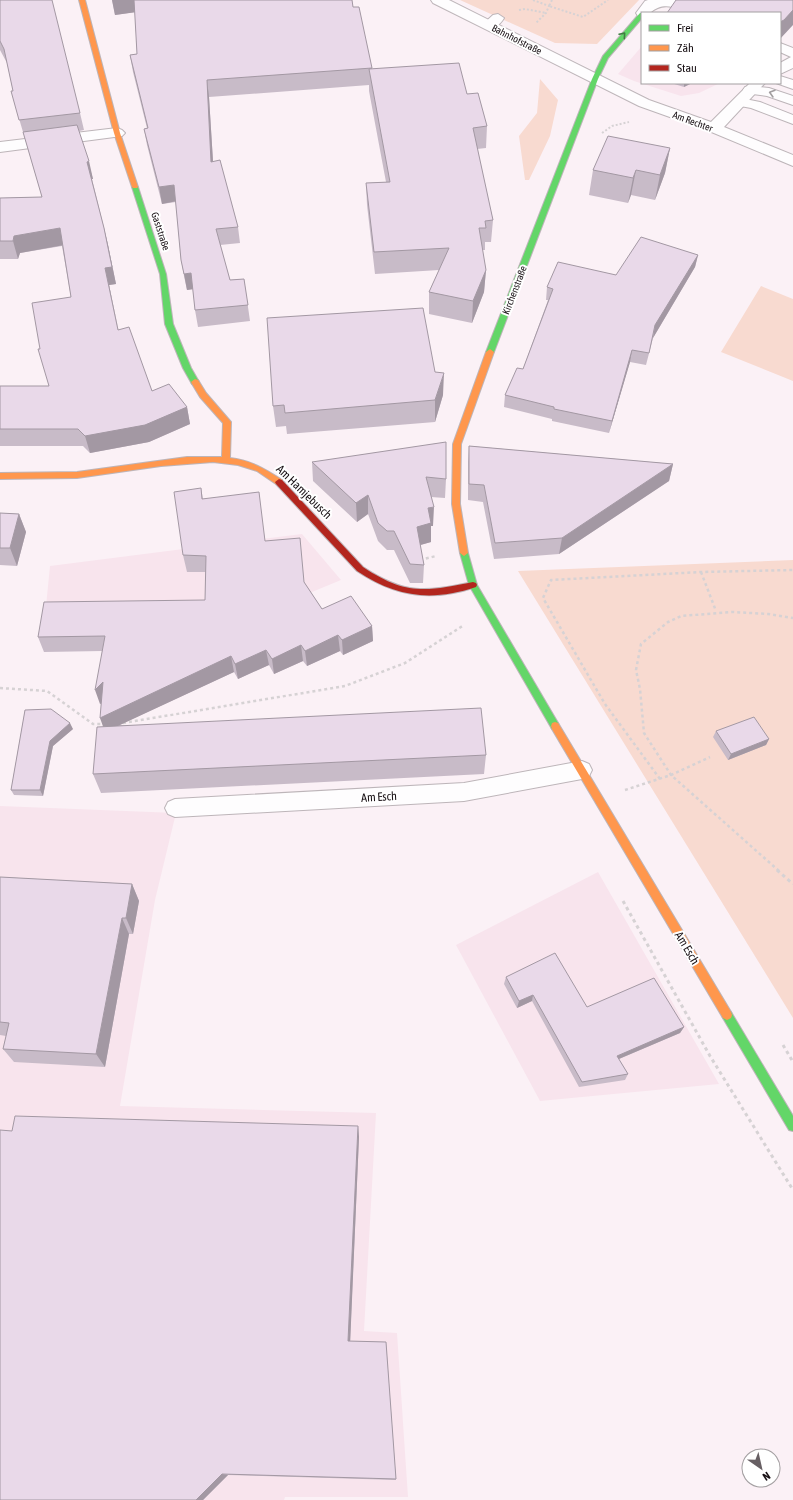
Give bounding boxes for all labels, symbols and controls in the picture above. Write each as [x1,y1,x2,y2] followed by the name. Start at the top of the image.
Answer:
[641,12,781,84] legend
[677,21,693,35] text: Frei
[490,22,544,57] street label: Bahnhofstraße
[619,32,626,40] one-way arrow
[677,41,694,55] text: Zäh
[677,61,697,75] text: Stau
[769,89,776,98] one-way arrow
[671,109,715,134] street label: Am Rechter
[149,211,172,252] street label: Gaststraße
[500,264,529,316] street label: Kirchenstraße
[273,462,335,522] street label: Am Hamjebusch
[361,789,397,805] street label: Am Esch
[672,929,702,967] street label: Am Esch
[741,1448,781,1488] north arrow
[761,1469,773,1483] text: N

